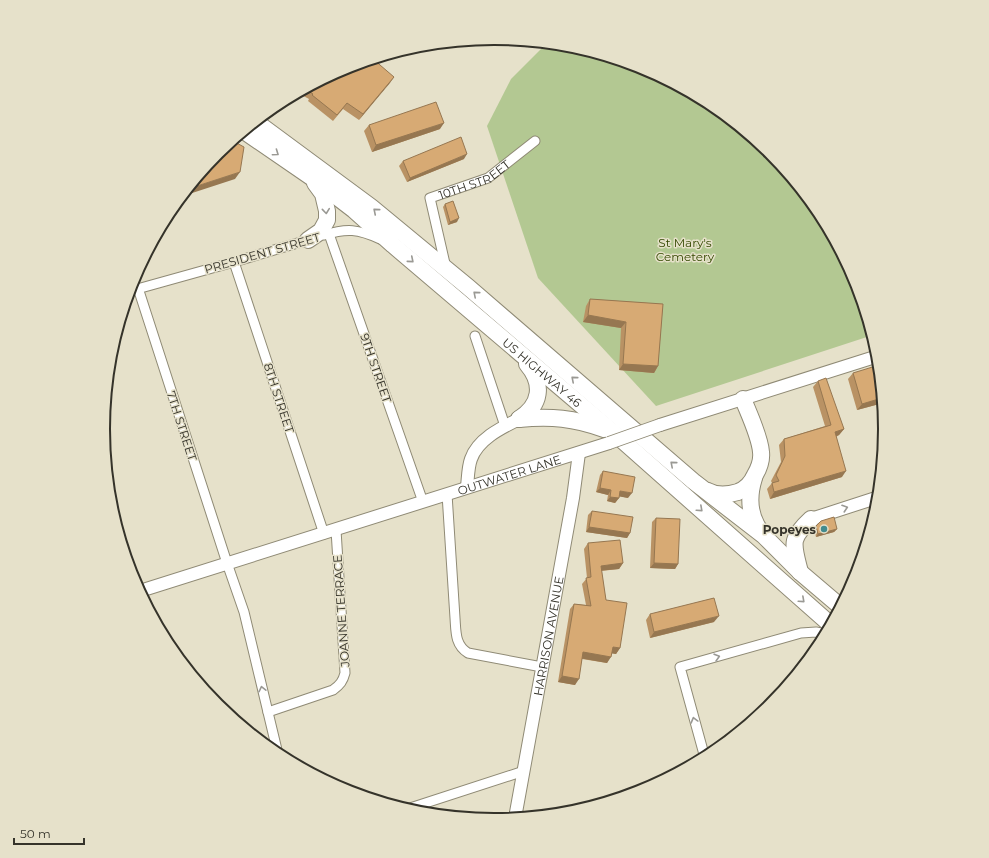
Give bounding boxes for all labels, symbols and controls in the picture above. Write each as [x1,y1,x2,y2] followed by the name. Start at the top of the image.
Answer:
[272,148,279,156] one-way arrow
[436,156,513,202] street label: 10TH STREET
[321,208,330,214] one-way arrow
[373,208,380,215] one-way arrow
[202,229,322,277] street label: PRESIDENT STREET
[656,235,715,264] park label: St Mary's Cemetery
[406,256,413,263] one-way arrow
[473,292,480,299] one-way arrow
[357,331,395,405] street label: 9TH STREET
[500,334,585,410] street label: US HIGHWAY 46
[261,361,297,435] street label: 8TH STREET
[571,376,579,383] one-way arrow
[164,389,200,463] street label: 7TH STREET
[456,451,563,498] street label: OUTWATER LANE
[670,461,677,468] one-way arrow
[696,504,703,511] one-way arrow
[841,504,848,513] one-way arrow
[763,522,817,537] place label: Popeyes
[819,524,829,534] marker: Popeyes
[330,554,352,669] street label: JOANNE TERRACE
[530,575,566,697] street label: HARRISON AVENUE
[797,595,805,603] one-way arrow
[714,653,721,661] one-way arrow
[259,686,267,692] one-way arrow
[691,717,699,723] one-way arrow
[14,820,84,846] scale bar
[20,826,51,841] text: 50 m

